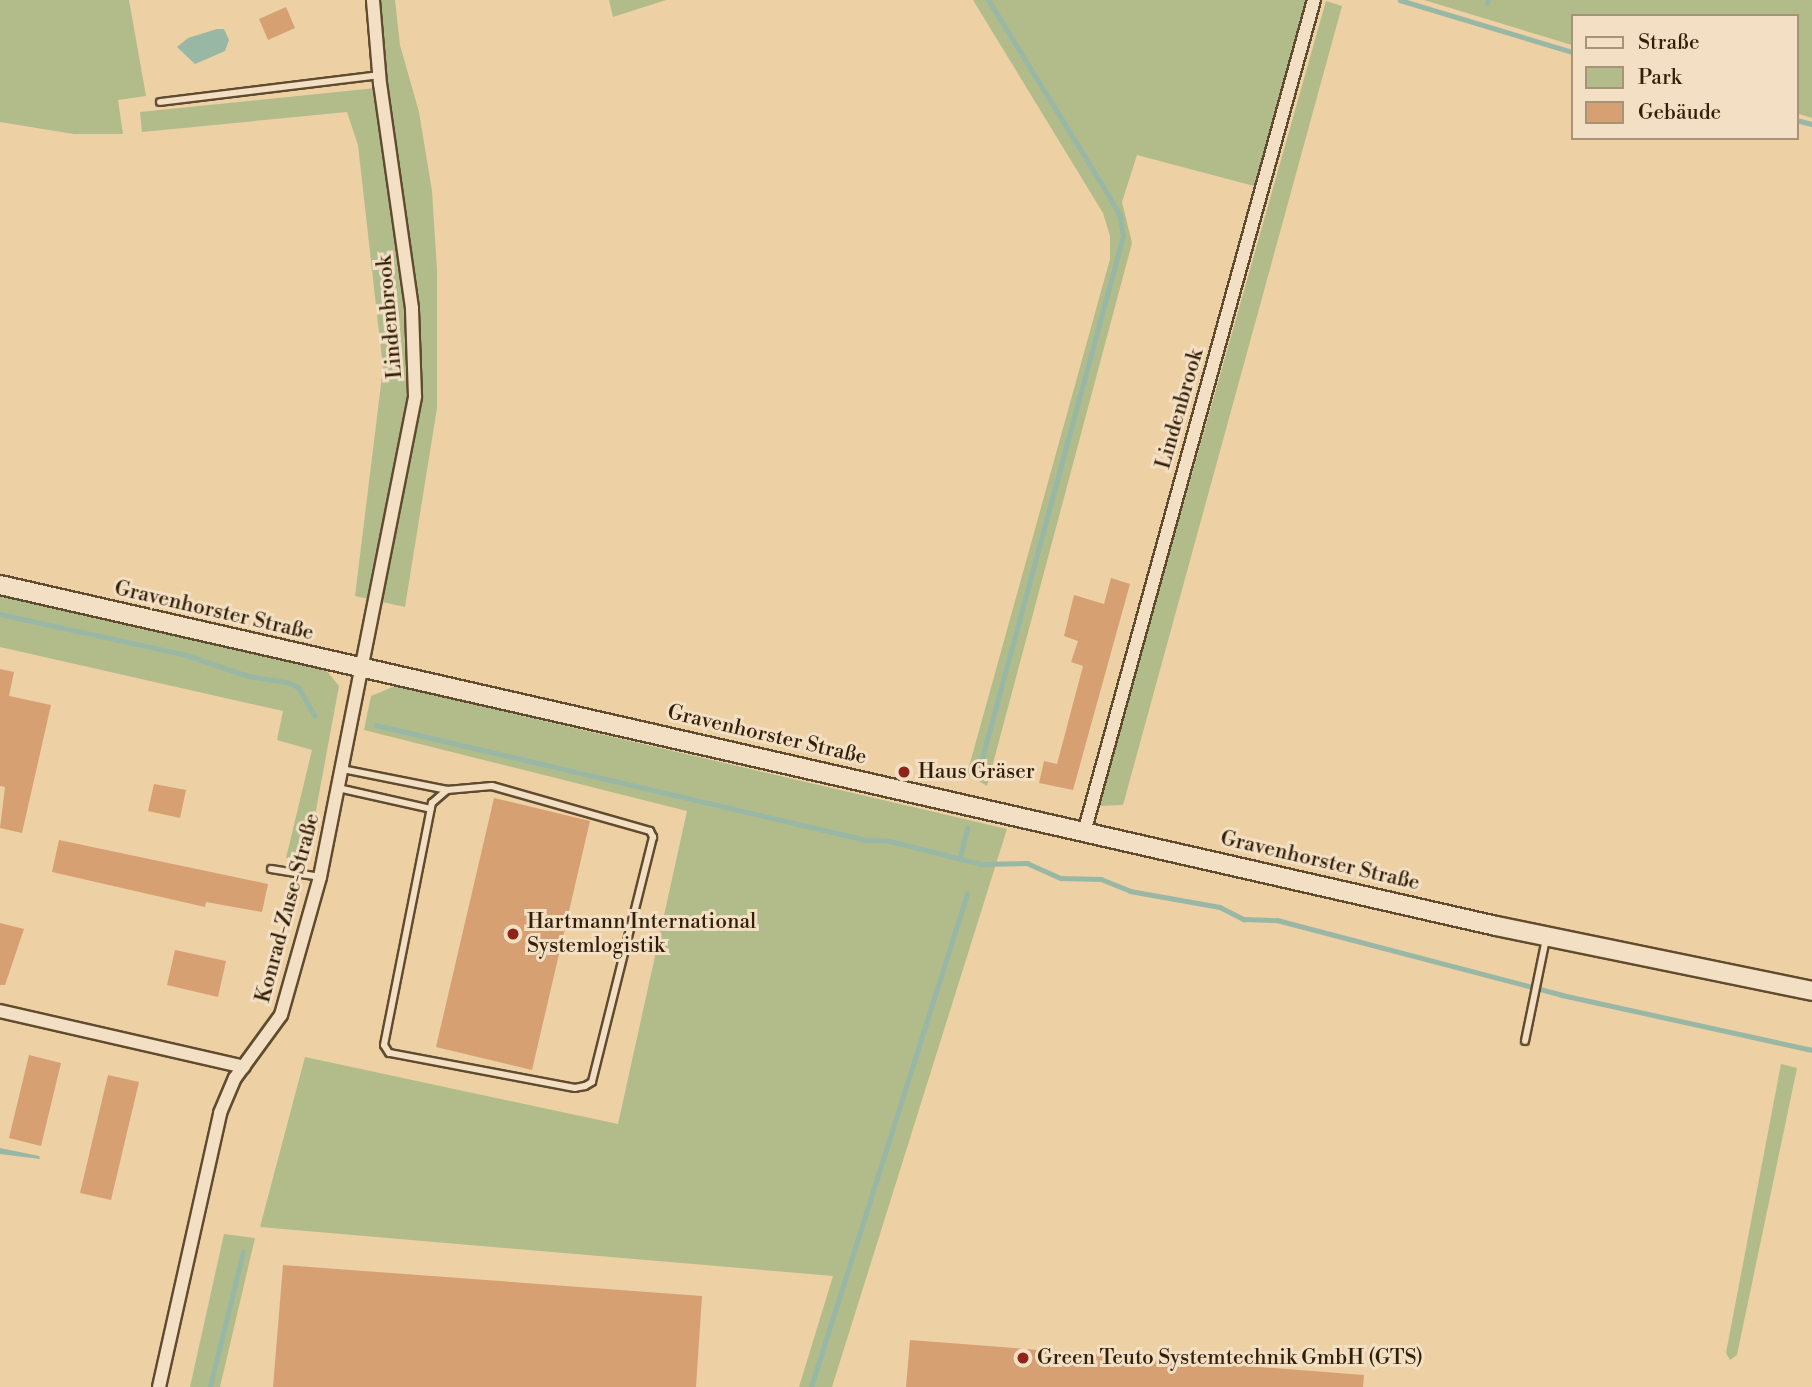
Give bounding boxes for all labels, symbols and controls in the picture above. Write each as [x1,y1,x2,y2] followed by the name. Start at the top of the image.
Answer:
[1570,14,1798,140] legend
[1638,30,1700,56] text: Straße
[1638,65,1682,91] text: Park
[1638,100,1721,126] text: Gebäude
[372,254,408,380] street label: Lindenbrook
[1151,346,1209,472] street label: Lindenbrook
[112,576,316,646] street label: Gravenhorster Straße
[665,700,869,770] street label: Gravenhorster Straße
[918,759,1035,785] place label: Haus Gräser
[896,764,912,780] marker: Haus Gräser
[251,811,325,1005] street label: Konrad-Zuse-Straße
[1218,826,1422,896] street label: Gravenhorster Straße
[527,909,756,959] place label: Hartmann International Systemlogistik
[505,926,521,942] marker: Hartmann International Systemlogistik
[1037,1345,1423,1371] place label: Green Teuto Systemtechnik GmbH (GTS)
[1015,1350,1031,1366] marker: Green Teuto Systemtechnik GmbH (GTS)

